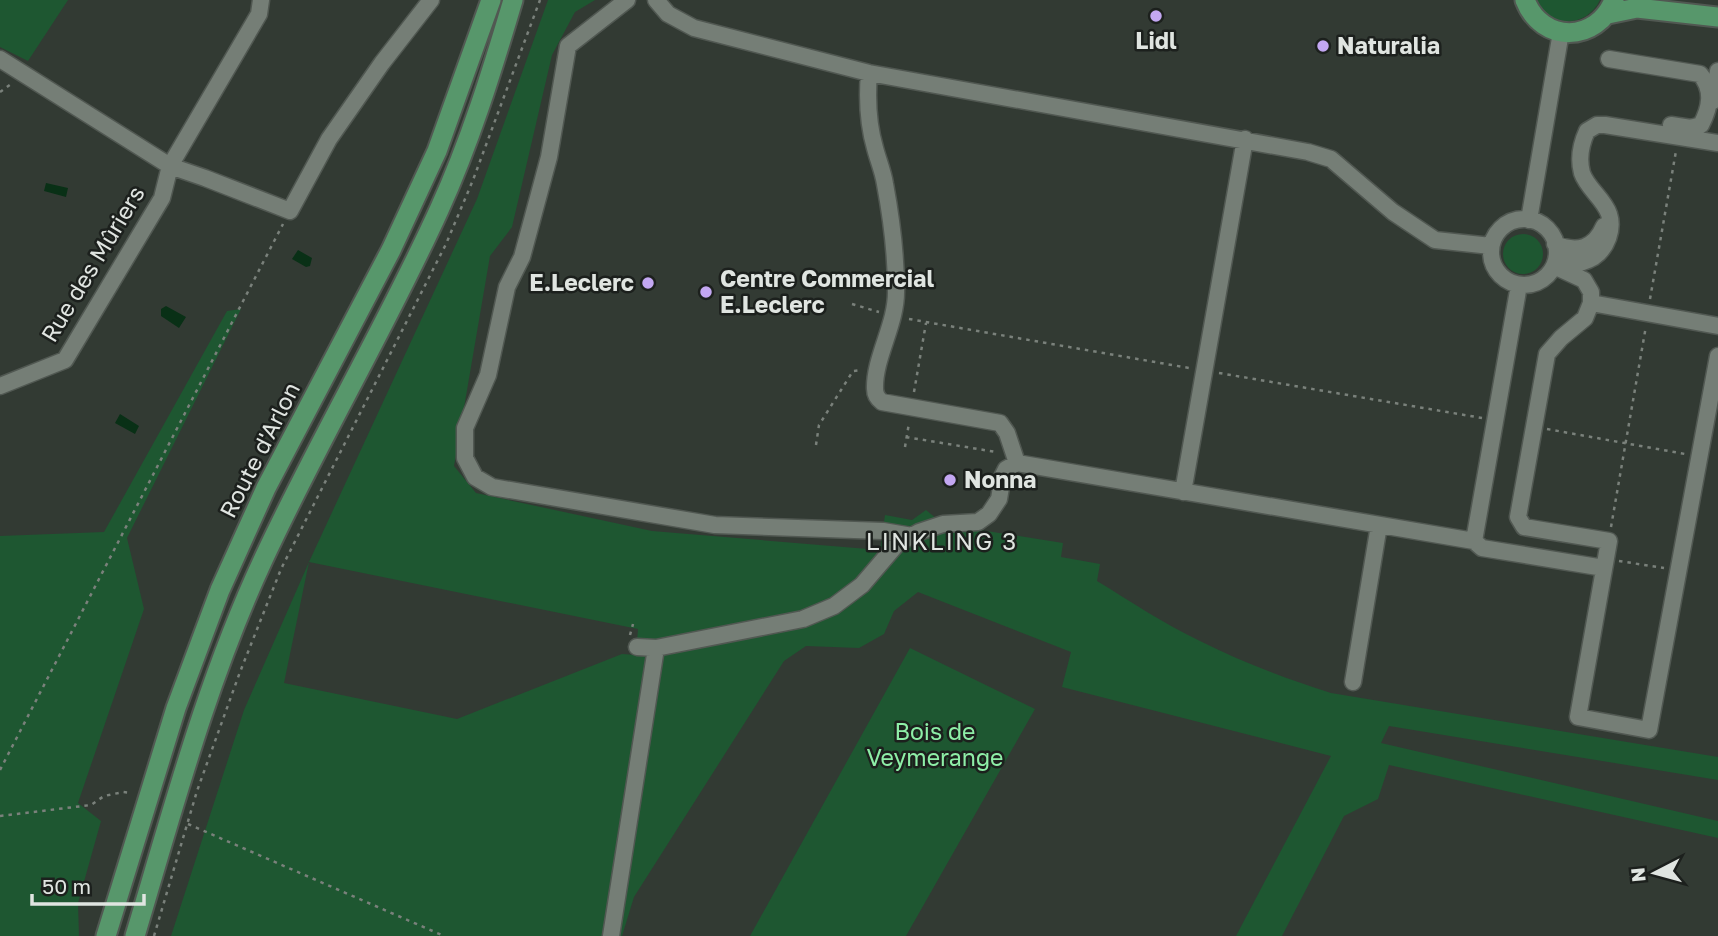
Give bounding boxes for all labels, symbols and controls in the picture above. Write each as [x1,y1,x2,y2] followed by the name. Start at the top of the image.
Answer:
[1148,8,1164,24] marker: Lidl
[1135,26,1177,54] place label: Lidl
[1337,31,1440,59] place label: Naturalia
[1315,38,1331,54] marker: Naturalia
[35,180,150,347] street label: Rue des Mûriers
[720,264,934,318] place label: Centre Commercial E.Leclerc
[529,268,634,296] place label: E.Leclerc
[640,275,656,291] marker: E.Leclerc
[698,284,714,300] marker: Centre Commercial E.Leclerc
[213,377,305,522] street label: Route d'Arlon
[964,465,1036,493] place label: Nonna
[942,472,958,488] marker: Nonna
[866,526,1018,555] district label: LINKLING 3
[867,717,1003,771] park label: Bois de Veymerange
[1620,838,1690,908] north arrow
[32,862,144,906] scale bar
[1625,866,1650,883] text: N
[42,873,91,899] text: 50 m

